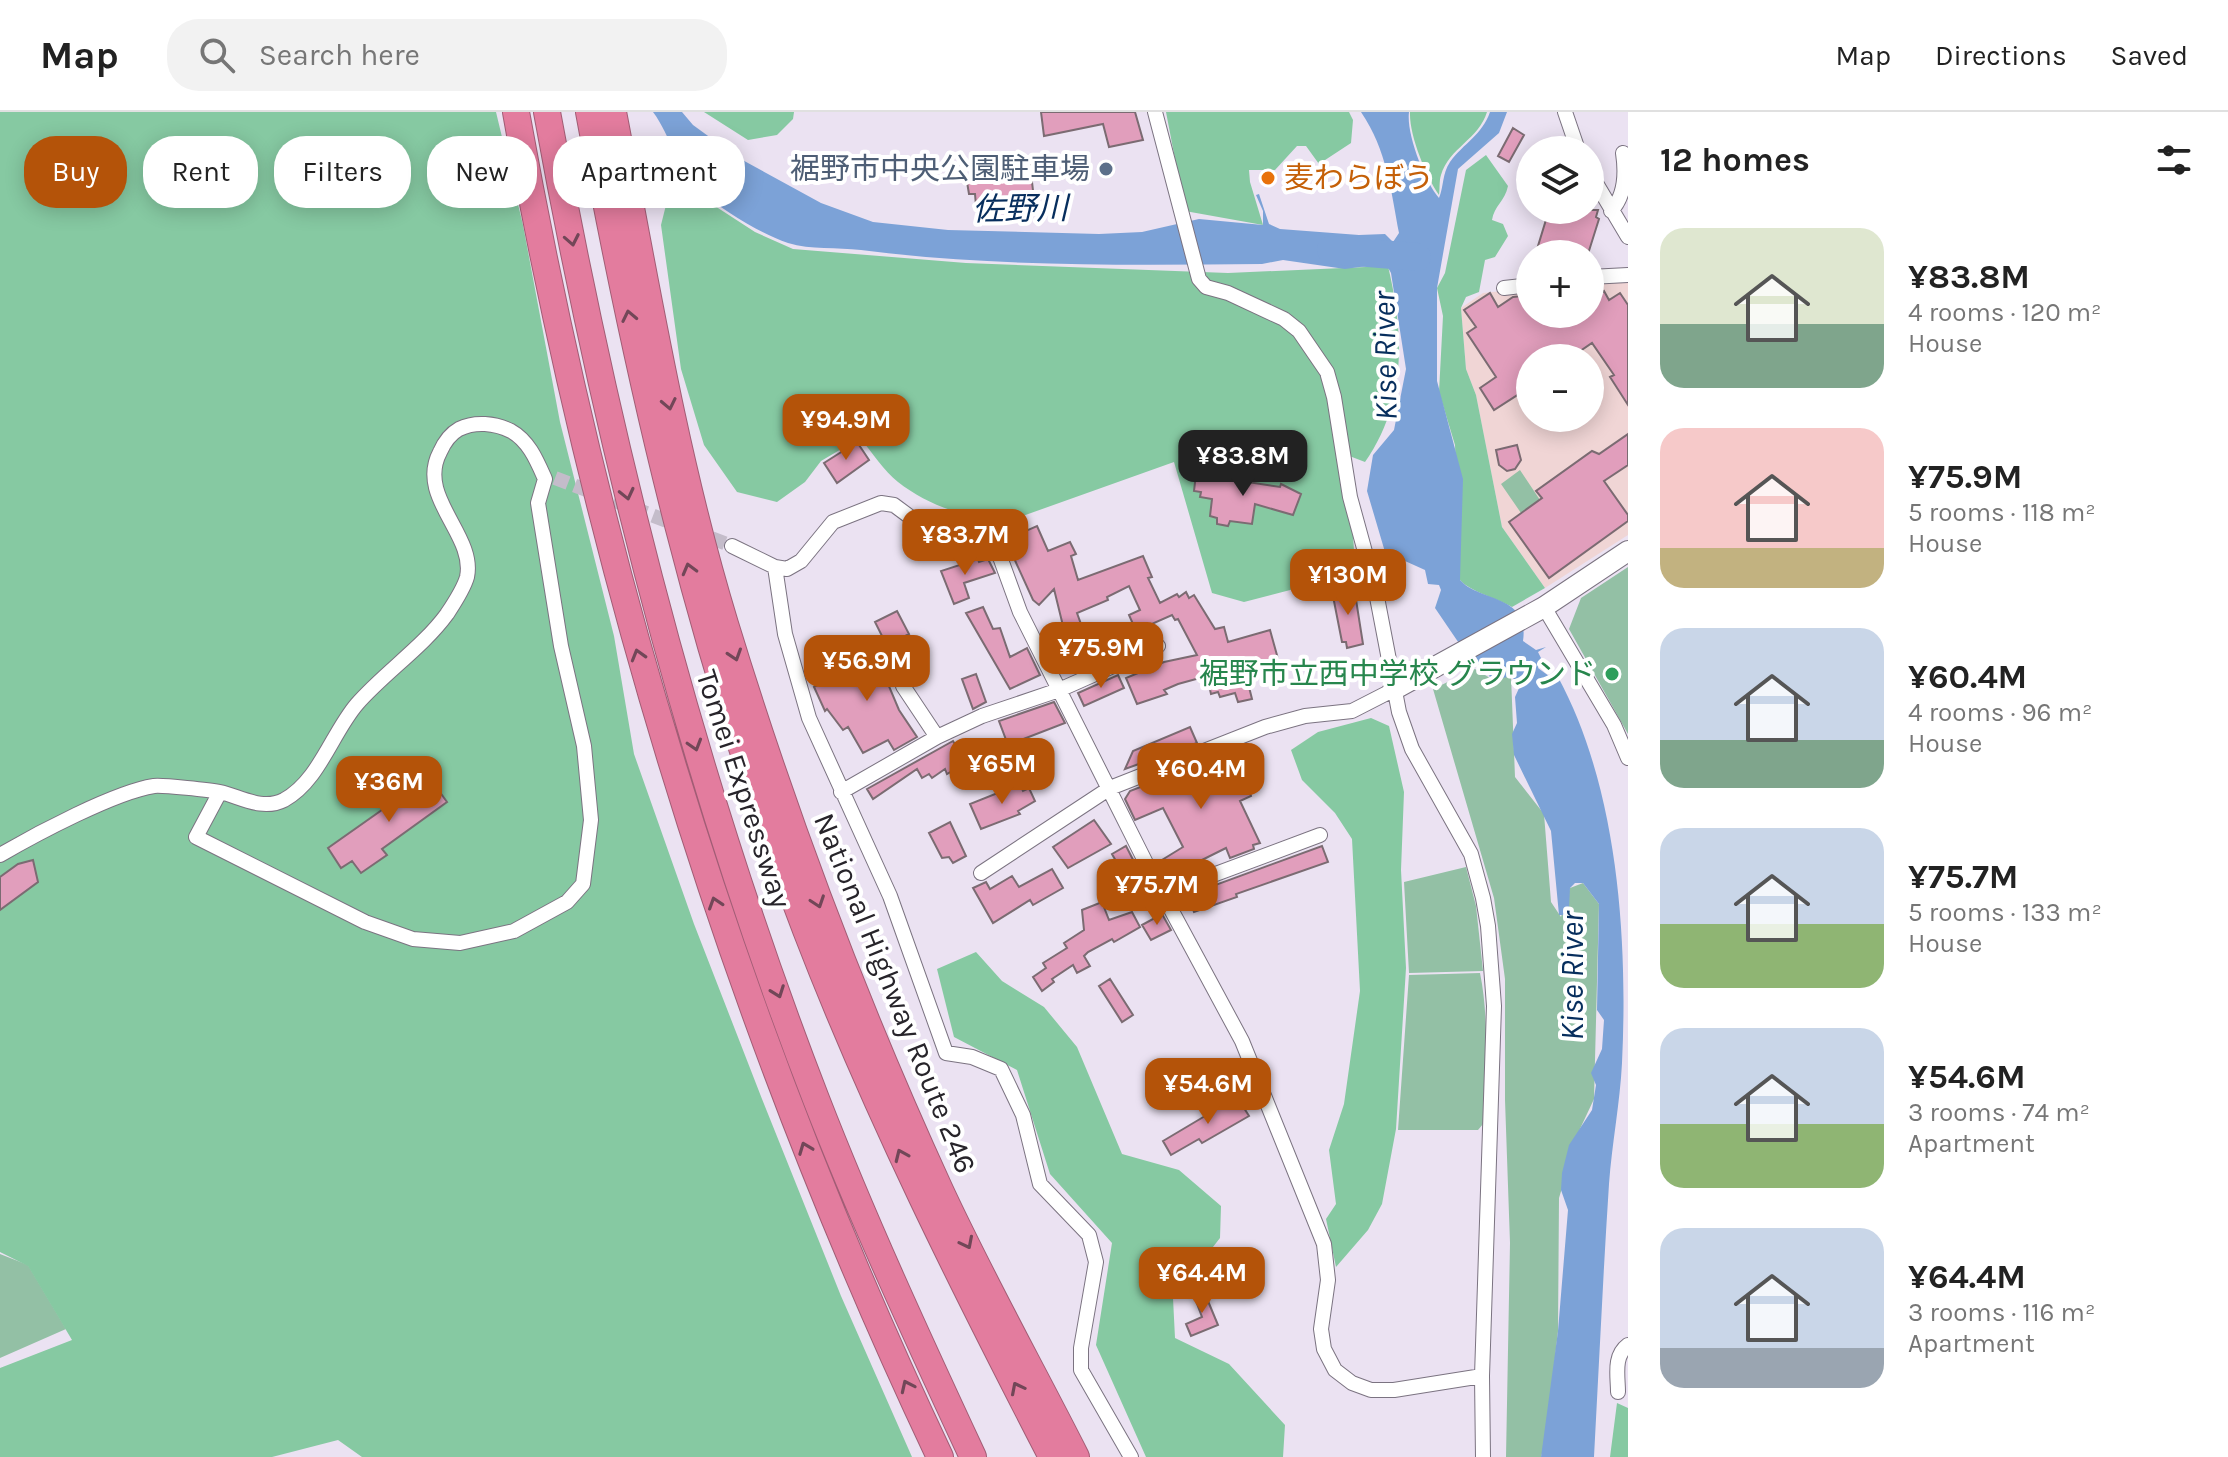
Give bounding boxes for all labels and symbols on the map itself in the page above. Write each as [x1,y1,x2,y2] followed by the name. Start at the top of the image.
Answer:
[790,151,1090,187] place label: 裾野市中央公園駐車場
[1097,160,1115,178] marker: 裾野市中央公園駐車場
[1284,160,1434,196] place label: 麦わらぼう
[1259,169,1277,187] marker: 麦わらぼう
[972,190,1071,228] water label: 佐野川
[562,234,579,247] one-way arrow
[1365,290,1405,421] water label: Kise River
[621,310,638,323] one-way arrow
[781,394,911,462] pin: ¥94.9M
[660,397,677,410] one-way arrow
[1178,430,1308,498] pin: ¥83.8M
[618,487,635,501] one-way arrow
[900,509,1030,577] pin: ¥83.7M
[1292,549,1404,617] pin: ¥130M
[681,562,698,576] one-way arrow
[1036,622,1166,690] pin: ¥75.9M
[802,635,932,703] pin: ¥56.9M
[726,648,742,662] one-way arrow
[631,649,648,663] one-way arrow
[1199,656,1596,692] place label: 裾野市立西中学校 グラウンド
[689,665,799,913] street label: Tomei Expressway
[1603,665,1621,683] marker: 裾野市立西中学校 グラウンド
[686,738,702,752] one-way arrow
[955,738,1049,806] pin: ¥65M
[1136,743,1266,811] pin: ¥60.4M
[342,756,436,824] pin: ¥36M
[806,808,984,1178] street label: National Highway Route 246
[1092,859,1222,927] pin: ¥75.7M
[809,894,825,908] one-way arrow
[709,897,725,911] one-way arrow
[1554,910,1591,1041] water label: Kise River
[768,984,784,998] one-way arrow
[1143,1058,1273,1126] pin: ¥54.6M
[798,1142,815,1156] one-way arrow
[895,1148,911,1163] one-way arrow
[957,1234,972,1249] one-way arrow
[1137,1247,1267,1315] pin: ¥64.4M
[901,1380,917,1395] one-way arrow
[1011,1381,1026,1396] one-way arrow

